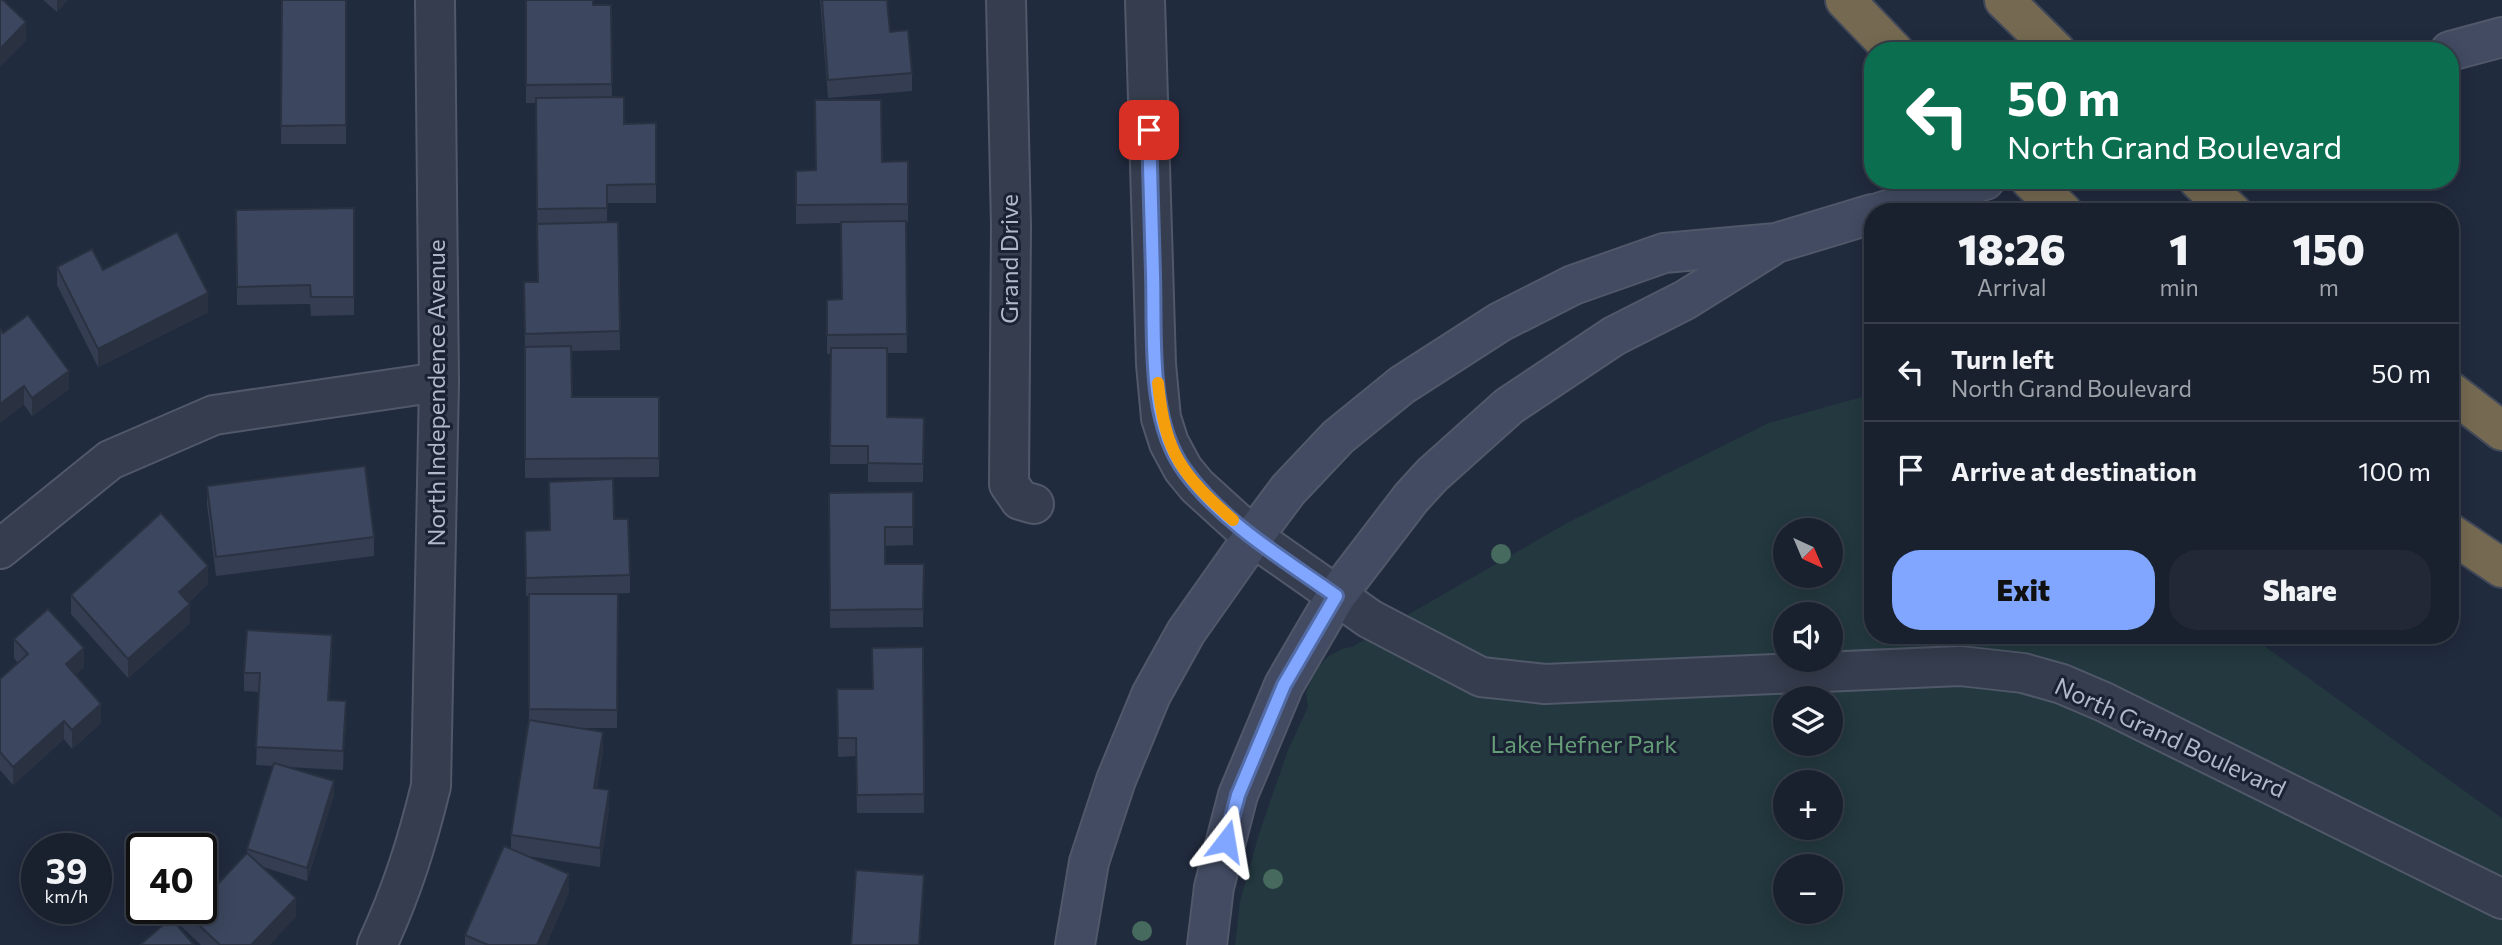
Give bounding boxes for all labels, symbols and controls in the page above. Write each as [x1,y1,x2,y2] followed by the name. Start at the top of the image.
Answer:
[2007,66,2120,126] text: 50 m
[1892,70,1983,161] icon: left
[1119,100,1179,160] pin
[1130,111,1168,149] icon: arrive
[2007,126,2342,166] text: North Grand Boulevard
[994,194,1023,324] street label: Grand Drive
[1958,222,2066,274] text: 18:26
[2169,222,2189,274] text: 1
[2293,222,2365,274] text: 150
[421,239,450,547] street label: North Independence Avenue
[1977,273,2047,301] text: Arrival
[2159,273,2199,301] text: min
[2319,273,2339,301] text: m
[1951,343,2054,374] text: Turn left
[1892,353,1930,391] icon: left
[2371,357,2431,388] text: 50 m
[1951,374,2192,402] text: North Grand Boulevard
[1892,451,1930,489] icon: arrive
[1951,455,2197,486] text: Arrive at destination
[2358,455,2431,486] text: 100 m
[1773,518,1843,588] north arrow
[1773,518,1843,924] map controls
[1892,550,2155,630] button: Exit
[2169,550,2431,630] button: Share
[1773,602,1843,672] button: sound
[2051,670,2291,803] street label: North Grand Boulevard
[1773,686,1843,756] button: layers
[1491,729,1677,758] park label: Lake Hefner Park
[1773,770,1843,840] button: +
[1189,804,1263,878] position arrow
[126,833,217,924] speed limit sign: 40
[46,848,87,891] text: 39
[1773,854,1843,924] button: −
[45,885,88,907] text: km/h

